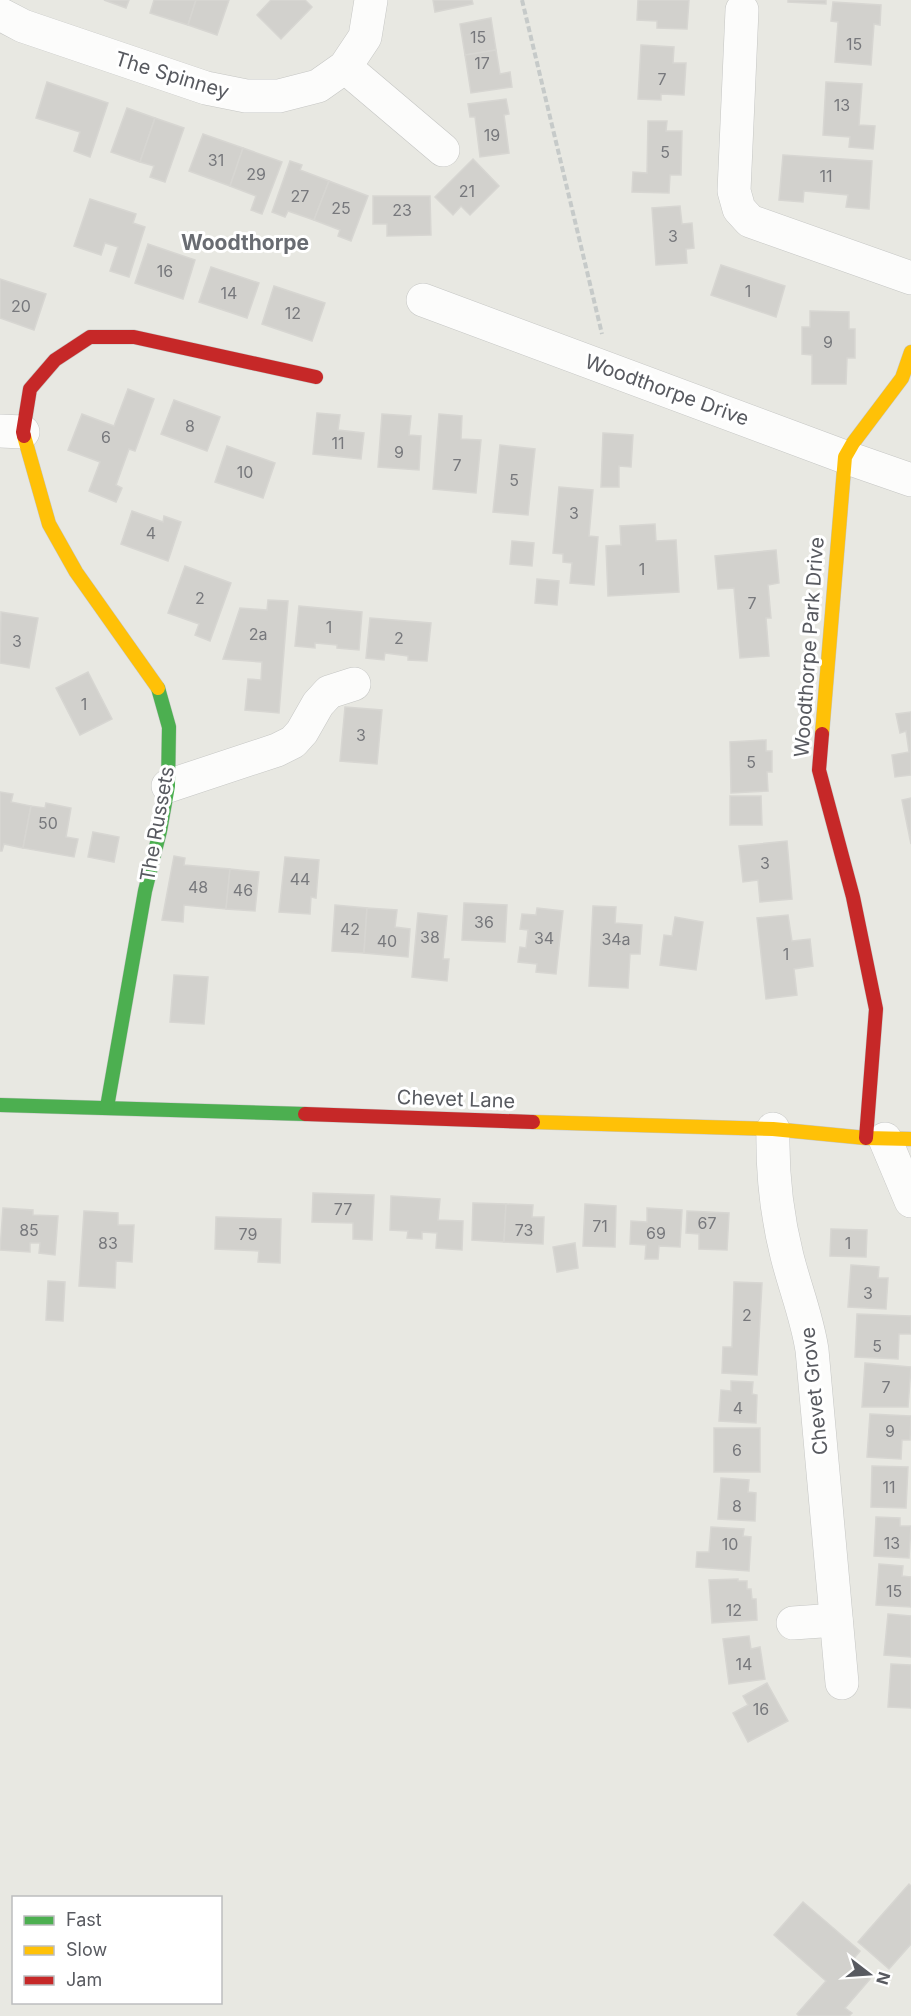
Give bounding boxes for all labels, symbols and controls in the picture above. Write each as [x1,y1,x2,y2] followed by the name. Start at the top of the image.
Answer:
[470,27,486,47] house number: 15
[846,34,862,54] house number: 15
[112,46,232,104] street label: The Spinney
[474,53,490,73] house number: 17
[657,69,667,89] house number: 7
[834,95,850,115] house number: 13
[484,125,500,145] house number: 19
[660,142,670,162] house number: 5
[208,150,224,170] house number: 31
[246,164,266,184] house number: 29
[819,166,833,186] house number: 11
[459,181,475,201] house number: 21
[291,186,309,206] house number: 27
[331,198,351,218] house number: 25
[392,200,412,220] house number: 23
[668,226,678,246] house number: 3
[181,230,309,255] district label: Woodthorpe
[157,261,173,281] house number: 16
[745,281,751,301] house number: 1
[221,283,237,303] house number: 14
[11,296,31,316] house number: 20
[285,303,301,323] house number: 12
[823,332,833,352] house number: 9
[582,349,752,431] street label: Woodthorpe Drive
[185,416,195,436] house number: 8
[101,427,111,447] house number: 6
[331,433,345,453] house number: 11
[394,442,404,462] house number: 9
[452,455,462,475] house number: 7
[237,462,253,482] house number: 10
[509,470,519,490] house number: 5
[569,503,579,523] house number: 3
[146,523,156,543] house number: 4
[789,536,829,758] street label: Woodthorpe Park Drive
[639,559,645,579] house number: 1
[195,588,205,608] house number: 2
[747,593,757,613] house number: 7
[326,617,332,637] house number: 1
[249,624,267,644] house number: 2a
[394,628,404,648] house number: 2
[12,631,22,651] house number: 3
[81,694,87,714] house number: 1
[356,725,366,745] house number: 3
[746,752,756,772] house number: 5
[135,765,179,883] street label: The Russets
[38,813,58,833] house number: 50
[760,853,770,873] house number: 3
[290,869,310,889] house number: 44
[188,877,208,897] house number: 48
[233,880,253,900] house number: 46
[474,912,494,932] house number: 36
[340,919,360,939] house number: 42
[420,927,440,947] house number: 38
[534,928,554,948] house number: 34
[601,929,631,949] house number: 34a
[377,931,397,951] house number: 40
[783,944,789,964] house number: 1
[396,1085,516,1113] street label: Chevet Lane
[334,1199,352,1219] house number: 77
[698,1213,716,1233] house number: 67
[592,1216,608,1236] house number: 71
[19,1220,39,1240] house number: 85
[515,1220,533,1240] house number: 73
[646,1223,666,1243] house number: 69
[239,1224,257,1244] house number: 79
[98,1233,118,1253] house number: 83
[845,1233,851,1253] house number: 1
[863,1283,873,1303] house number: 3
[742,1305,752,1325] house number: 2
[795,1326,833,1456] street label: Chevet Grove
[872,1336,882,1356] house number: 5
[881,1377,891,1397] house number: 7
[733,1398,743,1418] house number: 4
[885,1421,895,1441] house number: 9
[732,1440,742,1460] house number: 6
[882,1477,896,1497] house number: 11
[732,1496,742,1516] house number: 8
[884,1533,900,1553] house number: 13
[722,1534,738,1554] house number: 10
[886,1581,902,1601] house number: 15
[726,1600,742,1620] house number: 12
[736,1654,752,1674] house number: 14
[753,1699,769,1719] house number: 16
[12,1896,222,2004] legend
[66,1909,102,1930] text: Fast
[66,1939,107,1960] text: Slow
[839,1944,899,2004] north arrow
[66,1969,102,1990] text: Jam
[872,1970,895,1987] text: N

